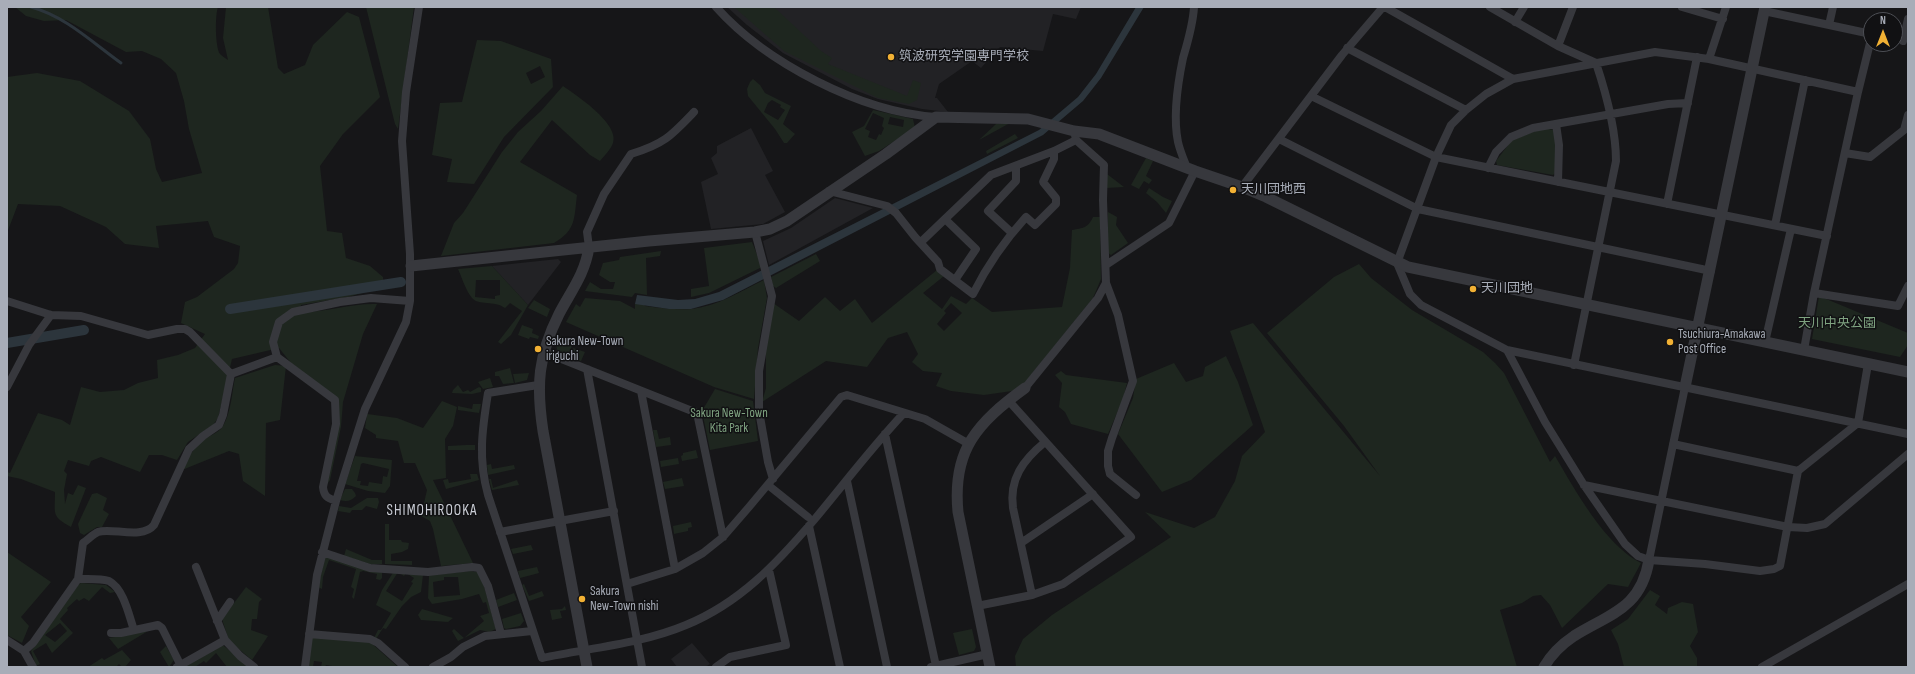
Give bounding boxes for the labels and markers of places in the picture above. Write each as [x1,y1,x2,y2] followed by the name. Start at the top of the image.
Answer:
[899,49,1029,65] place label: 筑波研究学園専門学校
[886,52,896,62] marker: 筑波研究学園専門学校
[1241,182,1306,198] place label: 天川団地西
[1228,185,1238,195] marker: 天川団地西
[1481,281,1533,297] place label: 天川団地
[1468,284,1478,294] marker: 天川団地
[1678,327,1765,358] place label: Tsuchiura-Amakawa Post Office
[546,334,623,365] place label: Sakura New-Town iriguchi
[1665,337,1675,347] marker: Tsuchiura-Amakawa Post Office
[533,344,543,354] marker: Sakura New-Town iriguchi
[590,584,659,615] place label: Sakura New-Town nishi
[577,594,587,604] marker: Sakura New-Town nishi

